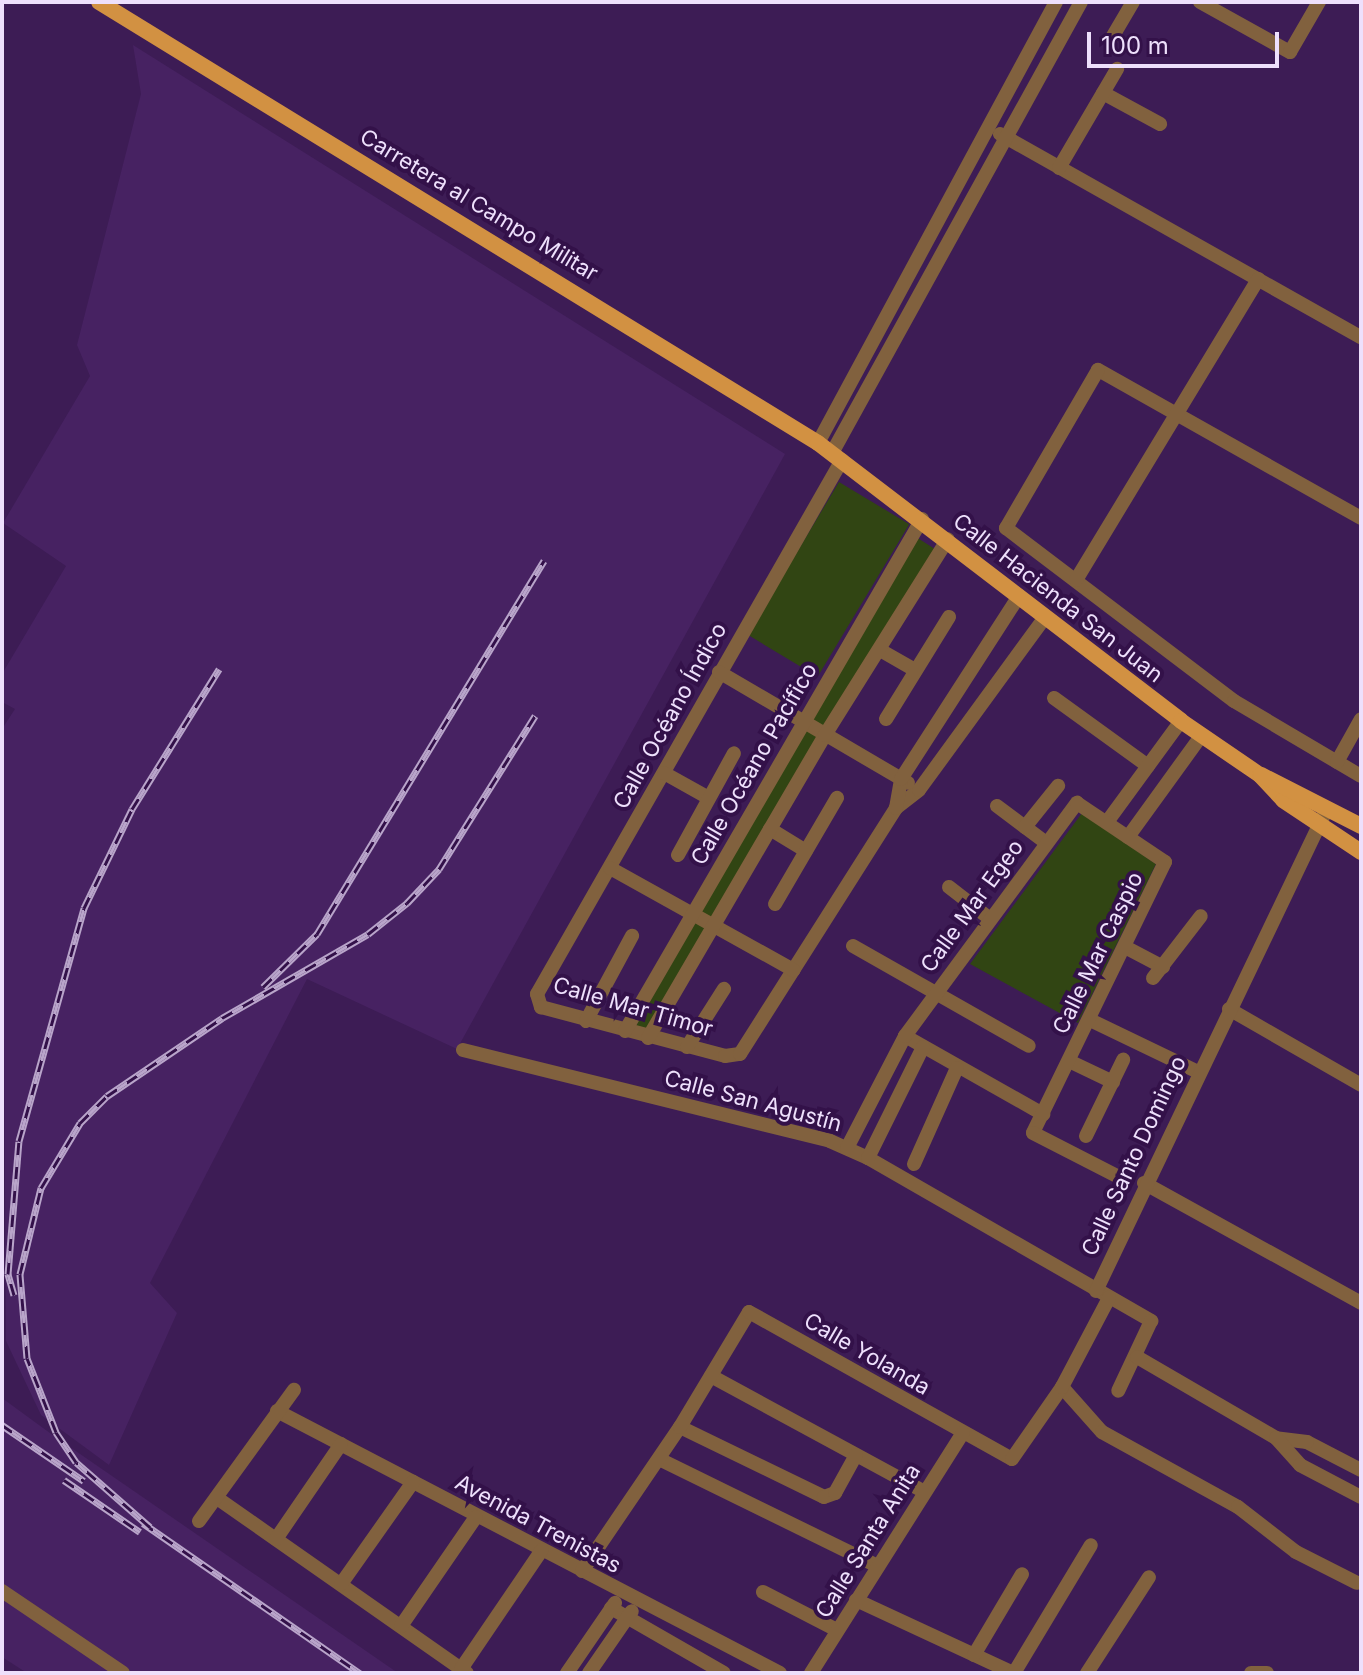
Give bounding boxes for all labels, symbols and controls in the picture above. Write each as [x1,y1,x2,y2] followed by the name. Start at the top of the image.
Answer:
[1091,16,1283,66] scale bar
[1101,31,1169,60] text: 100 m
[355,123,603,287] street label: Carretera al Campo Militar
[948,508,1168,688] street label: Calle Hacienda San Juan
[608,618,732,814] street label: Calle Océano Índico
[685,658,823,870] street label: Calle Océano Pacífico
[915,835,1029,977] street label: Calle Mar Egeo
[1047,868,1149,1038] street label: Calle Mar Caspio
[550,972,716,1042] street label: Calle Mar Timor
[1076,1052,1192,1260] street label: Calle Santo Domingo
[661,1065,845,1137] street label: Calle San Agustín
[799,1307,935,1401] street label: Calle Yolanda
[810,1459,926,1623] street label: Calle Santa Anita
[451,1469,625,1579] street label: Avenida Trenistas

